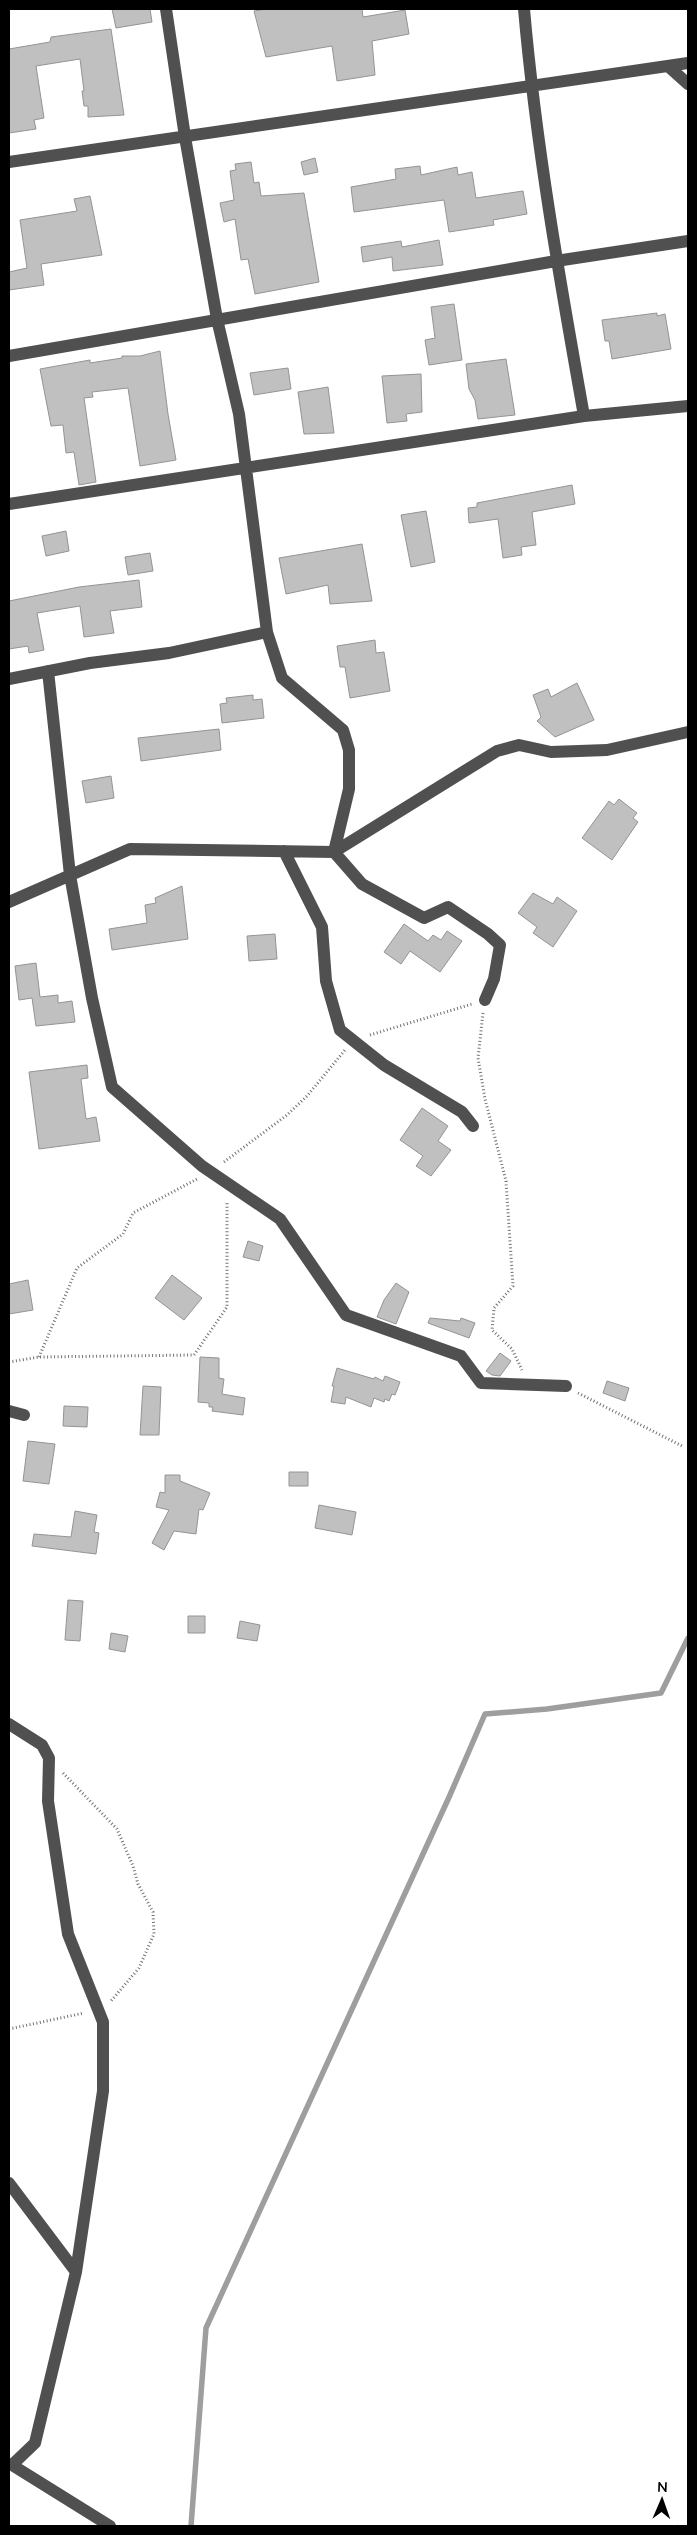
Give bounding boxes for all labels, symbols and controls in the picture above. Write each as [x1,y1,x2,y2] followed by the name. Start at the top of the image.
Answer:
[637,2475,687,2525] north arrow
[657,2478,668,2496] text: N

